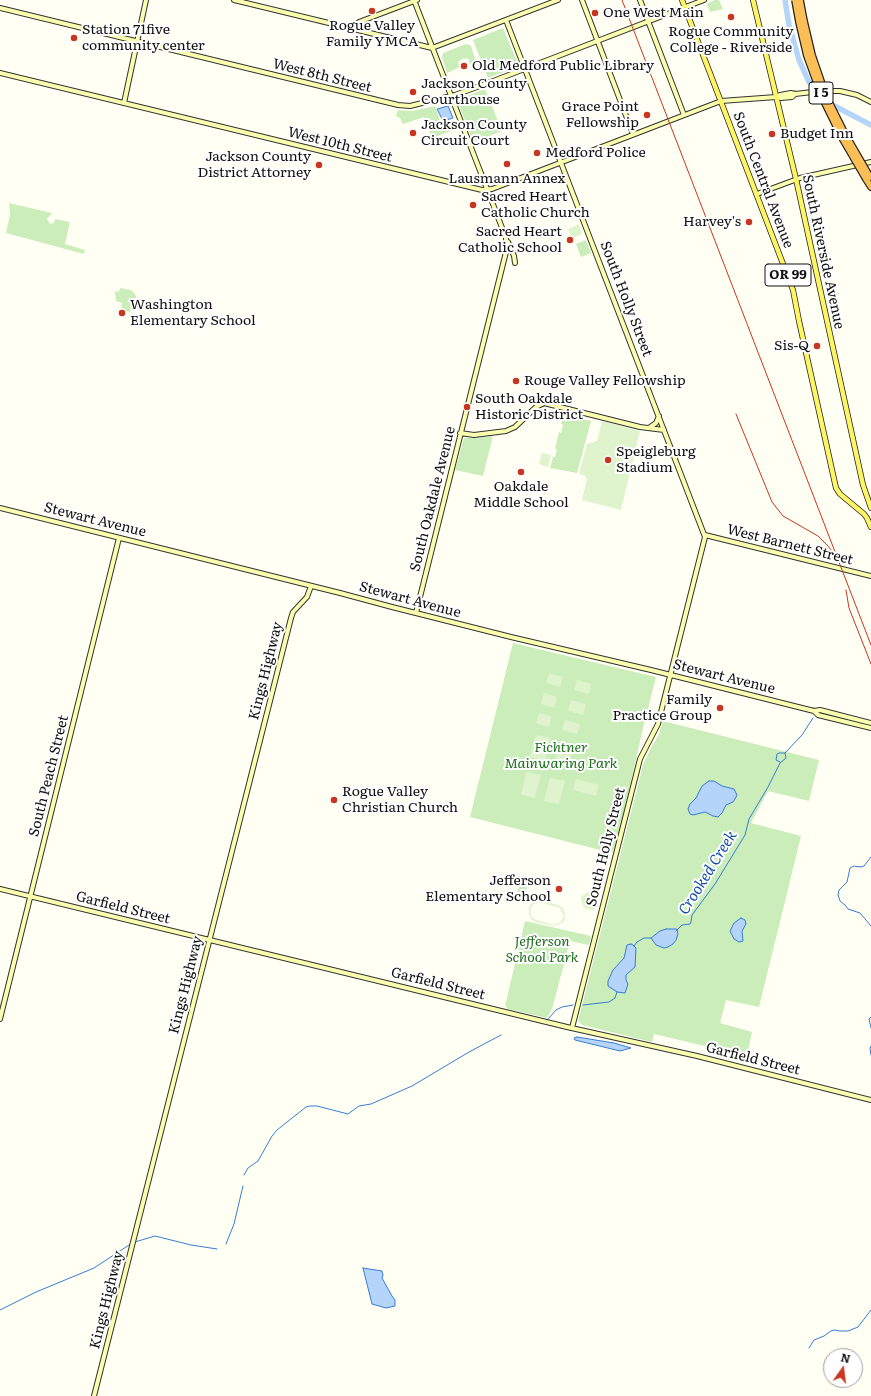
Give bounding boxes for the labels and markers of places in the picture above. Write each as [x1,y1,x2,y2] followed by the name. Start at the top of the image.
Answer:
[603,5,704,21] place label: One West Main
[367,6,377,16] marker: Rogue Valley Family YMCA
[590,8,600,18] marker: One West Main
[726,12,736,22] marker: Rogue Community College - Riverside
[326,18,418,50] place label: Rogue Valley Family YMCA
[82,22,205,54] place label: Station 71five community center
[668,24,794,56] place label: Rogue Community College - Riverside
[69,33,79,43] marker: Station 71five community center
[472,58,654,74] place label: Old Medford Public Library
[459,61,469,71] marker: Old Medford Public Library
[421,76,527,108] place label: Jackson County Courthouse
[408,87,418,97] marker: Jackson County Courthouse
[562,99,639,132] place label: Grace Point Fellowship
[642,110,652,120] marker: Grace Point Fellowship
[421,117,527,150] place label: Jackson County Circuit Court
[780,126,854,142] place label: Budget Inn
[408,128,418,138] marker: Jackson County Circuit Court
[767,129,777,139] marker: Budget Inn
[545,145,646,161] place label: Medford Police
[532,148,542,158] marker: Medford Police
[197,149,311,182] place label: Jackson County District Attorney
[502,159,512,169] marker: Lausmann Annex
[314,160,324,170] marker: Jackson County District Attorney
[448,171,566,187] place label: Lausmann Annex
[481,189,590,222] place label: Sacred Heart Catholic Church
[468,200,478,210] marker: Sacred Heart Catholic Church
[683,214,741,230] place label: Harvey's
[744,217,754,227] marker: Harvey's
[458,224,562,256] place label: Sacred Heart Catholic School
[565,235,575,245] marker: Sacred Heart Catholic School
[130,297,256,330] place label: Washington Elementary School
[117,308,127,318] marker: Washington Elementary School
[774,338,809,354] place label: Sis-Q
[812,341,822,351] marker: Sis-Q
[524,373,686,389] place label: Rouge Valley Fellowship
[511,376,521,386] marker: Rouge Valley Fellowship
[475,391,583,424] place label: South Oakdale Historic District
[462,402,472,412] marker: South Oakdale Historic District
[616,444,696,476] place label: Speigleburg Stadium
[603,455,613,465] marker: Speigleburg Stadium
[516,467,526,477] marker: Oakdale Middle School
[473,479,569,512] place label: Oakdale Middle School
[613,692,712,724] place label: Family Practice Group
[715,703,725,713] marker: Family Practice Group
[342,784,458,816] place label: Rogue Valley Christian Church
[329,795,339,805] marker: Rogue Valley Christian Church
[425,873,551,906] place label: Jefferson Elementary School
[554,884,564,894] marker: Jefferson Elementary School

